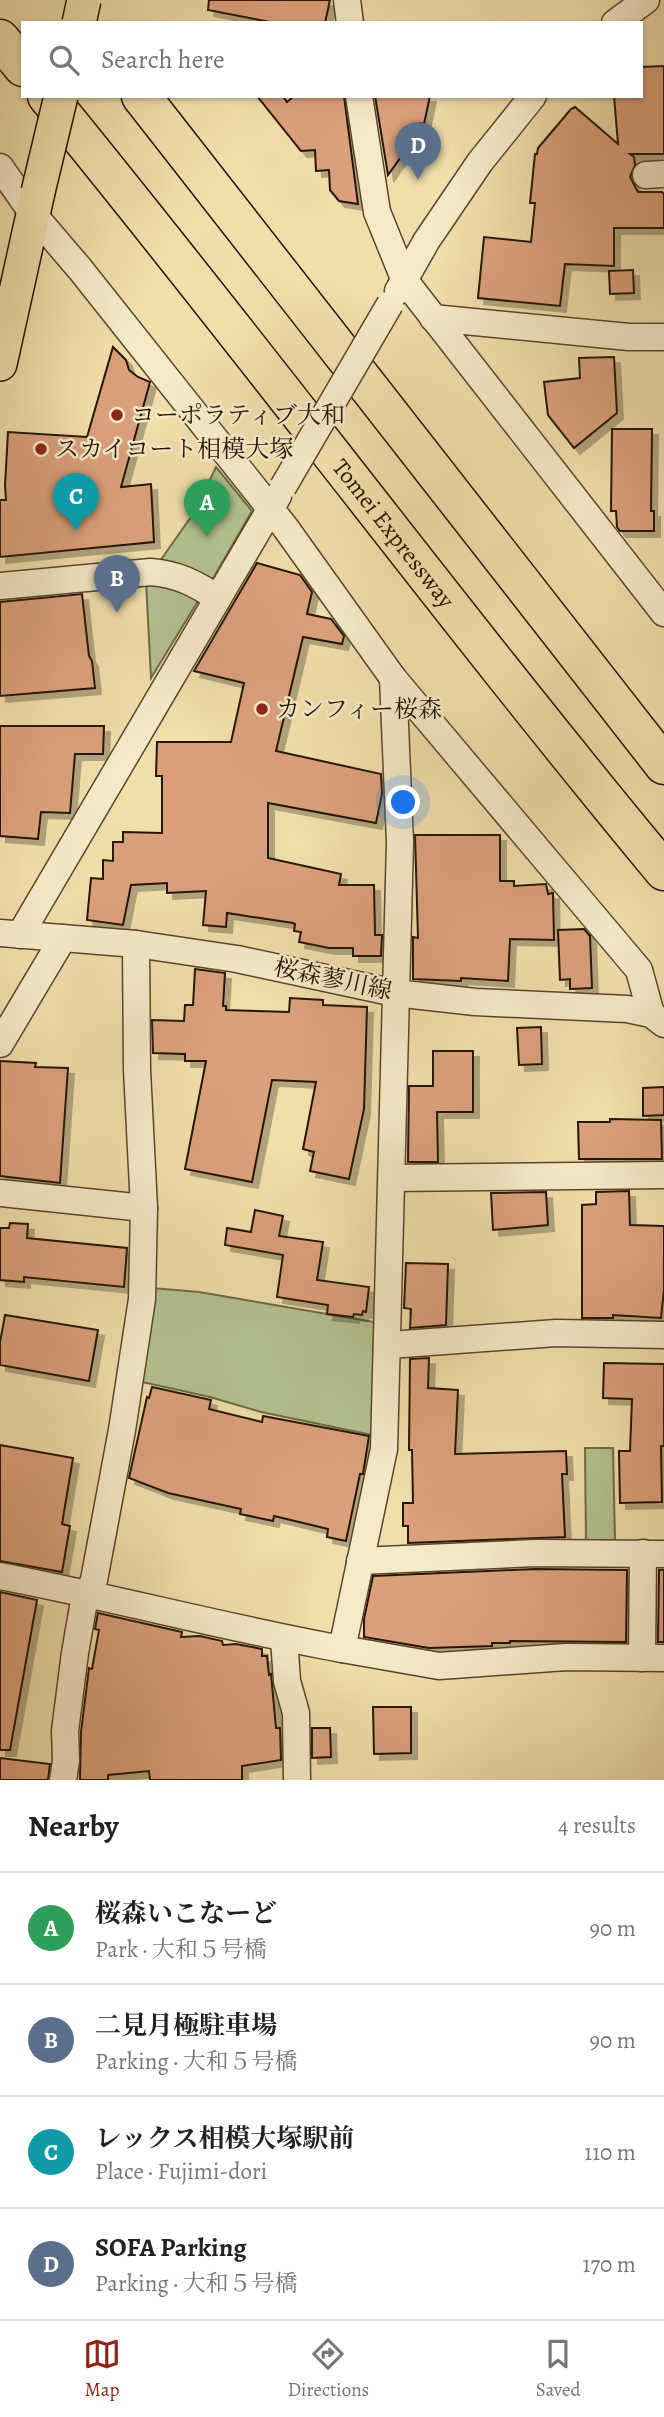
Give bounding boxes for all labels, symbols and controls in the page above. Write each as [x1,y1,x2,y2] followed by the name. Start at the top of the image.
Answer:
[21,21,643,98] search box
[45,41,83,79] icon: search
[101,42,225,77] text: Search here
[395,122,441,180] pin: D
[131,399,345,431] place label: コーポラティブ大和
[109,407,125,423] marker: コーポラティブ大和
[55,433,293,465] place label: スカイコート相模大塚
[33,441,49,457] marker: スカイコート相模大塚
[325,452,462,615] street label: Tomei Expressway
[53,473,99,531] pin: C
[184,479,230,537] pin: A
[94,555,140,613] pin: B
[276,693,442,725] place label: カンフィー桜森
[254,701,270,717] marker: カンフィー桜森
[386,785,420,819] your location
[271,951,395,1007] street label: 桜森蓼川線
[28,1806,119,1846] text: Nearby
[558,1810,636,1841] text: 4 results
[95,1896,277,1931] text: 桜森いこなーど
[44,1913,58,1944] text: A
[590,1913,636,1944] text: 90 m
[95,1934,267,1965] text: Park · 大和５号橋
[95,2008,277,2043] text: 二見月極駐車場
[44,2025,58,2056] text: B
[590,2025,636,2056] text: 90 m
[95,2046,297,2077] text: Parking · 大和５号橋
[95,2121,354,2156] text: レックス相模大塚駅前
[44,2137,58,2168] text: C
[584,2137,636,2168] text: 110 m
[95,2156,267,2187] text: Place · Fujimi-dori
[95,2230,247,2265] text: SOFA Parking
[43,2249,59,2280] text: D
[583,2249,636,2280] text: 170 m
[95,2268,297,2299] text: Parking · 大和５号橋
[83,2335,121,2403] tab: Map
[288,2335,369,2403] tab: Directions
[536,2335,581,2403] tab: Saved

